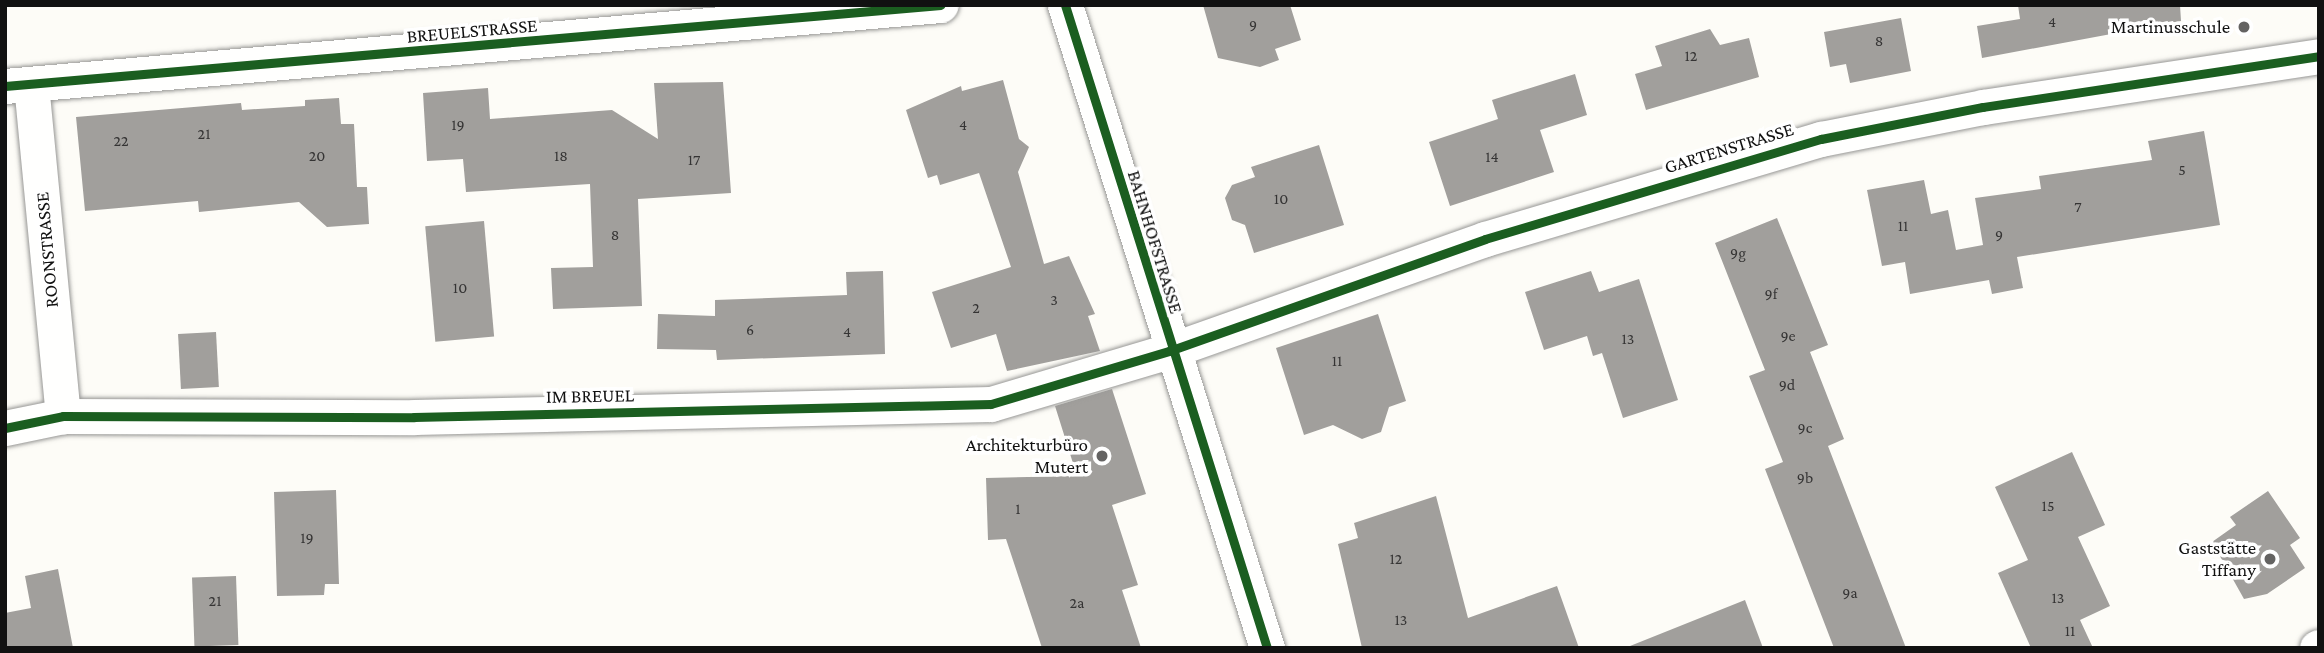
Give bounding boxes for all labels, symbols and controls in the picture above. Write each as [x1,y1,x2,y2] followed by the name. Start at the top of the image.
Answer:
[2048,12,2056,32] house number: 4
[406,14,538,48] street label: BREUELSTRASSE
[1249,15,1257,35] house number: 9
[2111,16,2230,38] place label: Martinusschule
[2236,19,2252,35] marker: Martinusschule
[1875,31,1883,51] house number: 8
[1685,46,1697,66] house number: 12
[451,115,465,135] house number: 19
[959,115,967,135] house number: 4
[1662,118,1796,178] street label: GARTENSTRASSE
[198,124,210,144] house number: 21
[113,131,129,151] house number: 22
[309,146,325,166] house number: 20
[554,146,568,166] house number: 18
[1485,147,1499,167] house number: 14
[688,150,700,170] house number: 17
[2178,160,2186,180] house number: 5
[1122,168,1188,316] street label: BAHNHOFSTRASSE
[1274,189,1288,209] house number: 10
[31,191,63,309] street label: ROONSTRASSE
[2074,197,2082,217] house number: 7
[1898,216,1908,236] house number: 11
[611,225,619,245] house number: 8
[1995,225,2003,245] house number: 9
[1730,243,1746,263] house number: 9g
[453,278,467,298] house number: 10
[1765,284,1777,304] house number: 9f
[1050,290,1058,310] house number: 3
[972,298,980,318] house number: 2
[746,320,754,340] house number: 6
[843,322,851,342] house number: 4
[1780,326,1796,346] house number: 9e
[1622,329,1634,349] house number: 13
[1332,351,1342,371] house number: 11
[1779,375,1795,395] house number: 9d
[546,384,634,408] street label: IM BREUEL
[1798,418,1812,438] house number: 9c
[966,434,1088,478] place label: Architekturbüro Mutert
[1094,448,1110,464] marker: Architekturbüro Mutert
[1797,468,1813,488] house number: 9b
[2042,496,2054,516] house number: 15
[1015,499,1021,519] house number: 1
[300,528,314,548] house number: 19
[2178,537,2256,581] place label: Gaststätte Tiffany
[1390,549,1402,569] house number: 12
[2262,551,2278,567] marker: Gaststätte Tiffany
[1842,583,1858,603] house number: 9a
[2052,588,2064,608] house number: 13
[209,591,221,611] house number: 21
[1069,593,1085,613] house number: 2a
[1395,610,1407,630] house number: 13
[2065,621,2075,641] house number: 11

